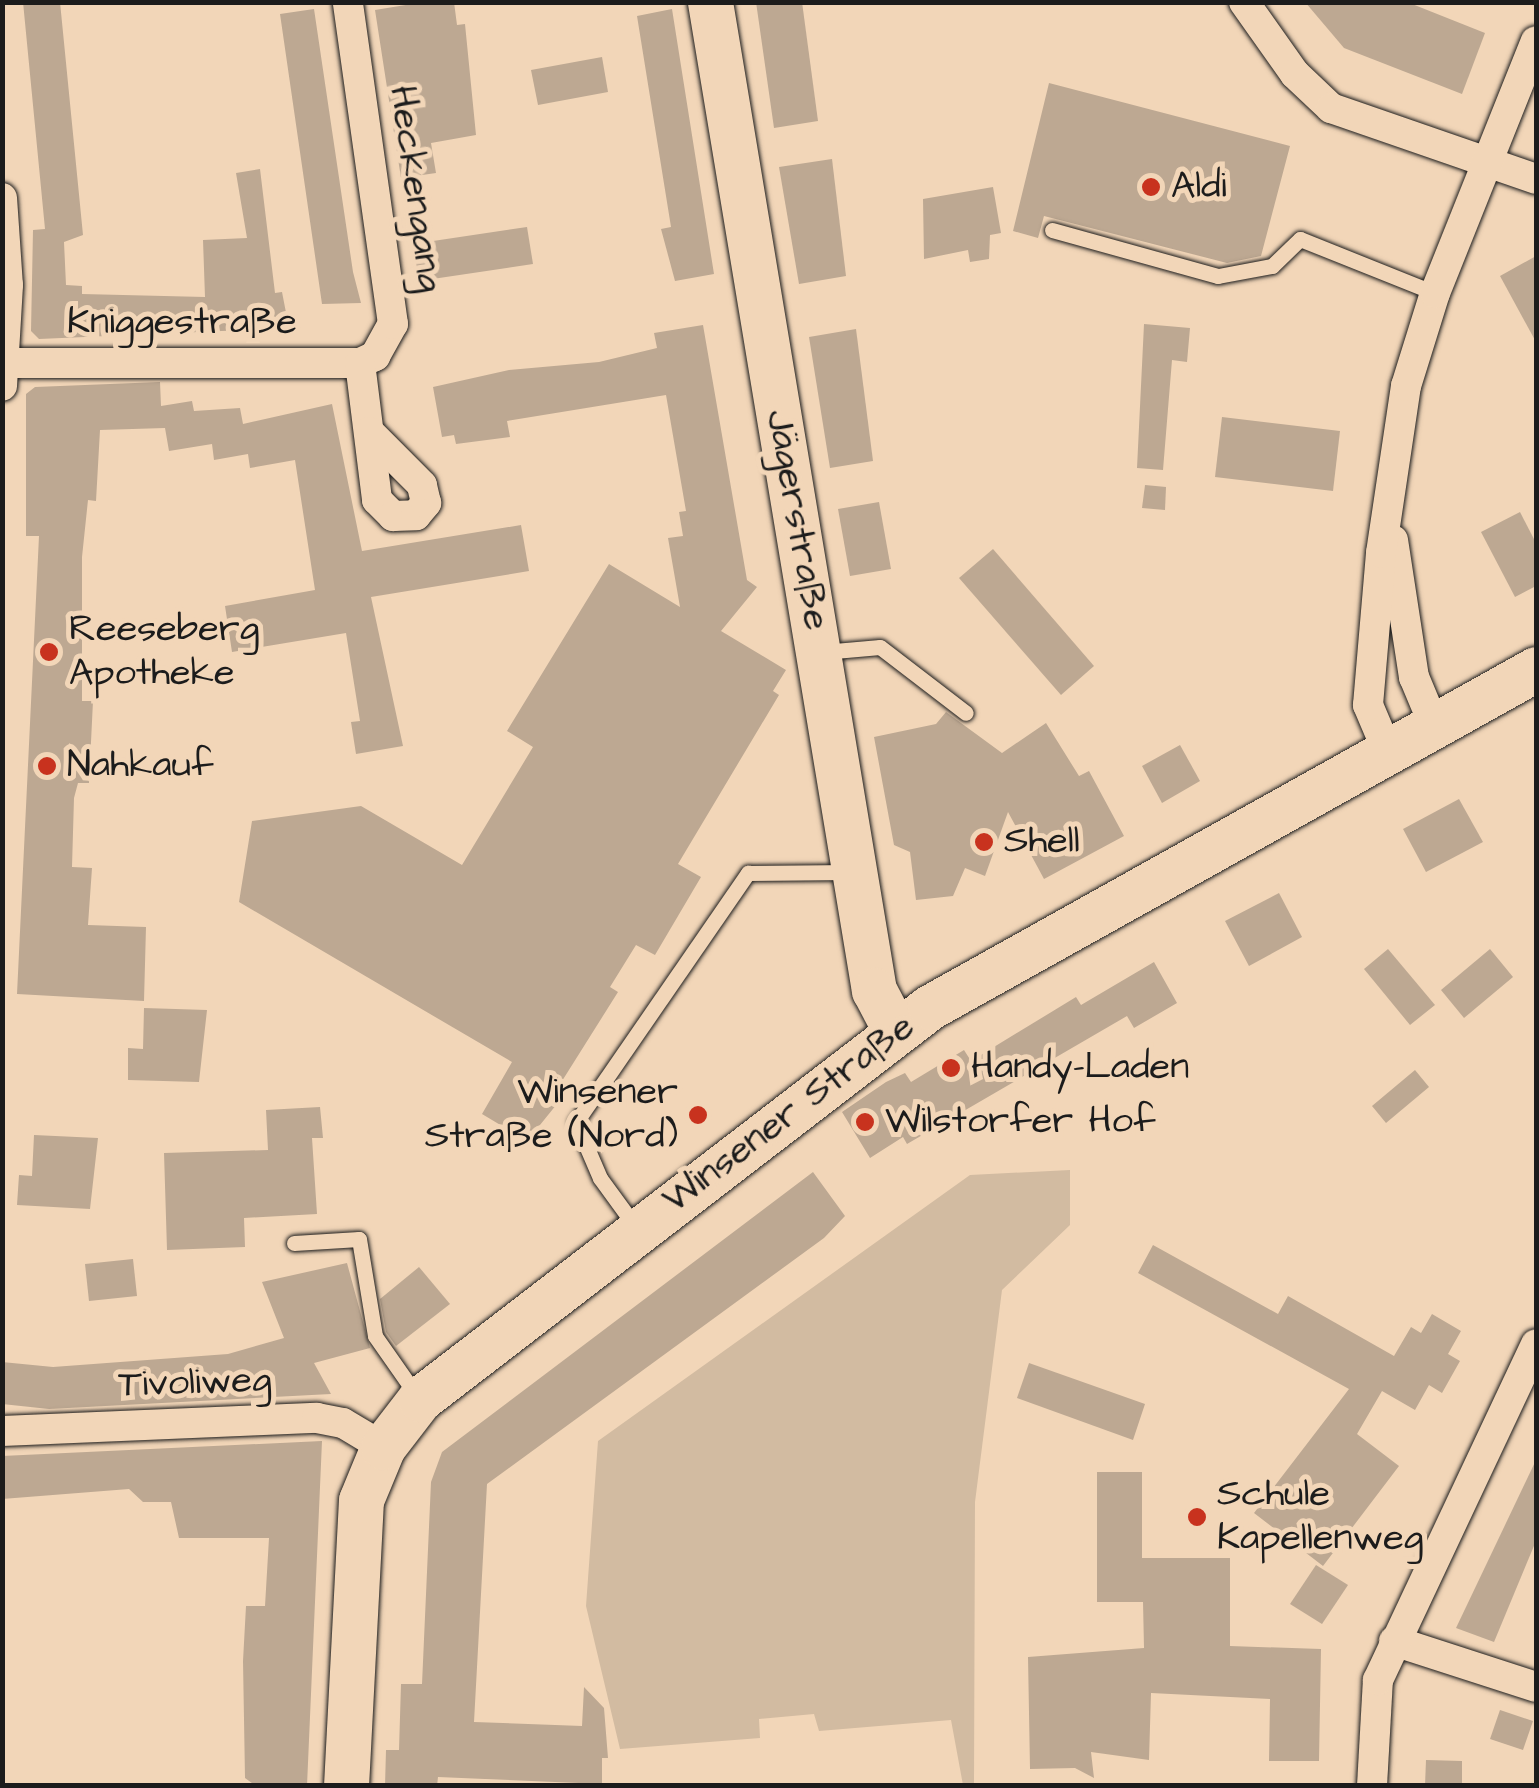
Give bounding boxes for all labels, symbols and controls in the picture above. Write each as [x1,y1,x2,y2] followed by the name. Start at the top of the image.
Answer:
[378,83,452,295] street label: Heckengang
[1171,164,1227,210] place label: Aldi
[1140,176,1162,198] marker: Aldi
[67,300,297,346] street label: Kniggestraße
[755,406,839,634] street label: Jägerstraße
[69,607,259,696] place label: Reeseberg Apotheke
[38,641,60,663] marker: Reeseberg Apotheke
[67,743,214,789] place label: Nahkauf
[36,755,58,777] marker: Nahkauf
[1004,819,1080,865] place label: Shell
[973,831,995,853] marker: Shell
[654,1004,924,1224] street label: Winsener Straße
[971,1045,1189,1091] place label: Handy-Laden
[940,1057,962,1079] marker: Handy-Laden
[425,1070,678,1160] place label: Winsener Straße (Nord)
[885,1099,1155,1145] place label: Wilstorfer Hof
[687,1104,709,1126] marker: Winsener Straße (Nord)
[854,1111,876,1133] marker: Wilstorfer Hof
[118,1358,272,1408] street label: Tivoliweg
[1217,1472,1423,1562] place label: Schule Kapellenweg
[1186,1506,1208,1528] marker: Schule Kapellenweg

